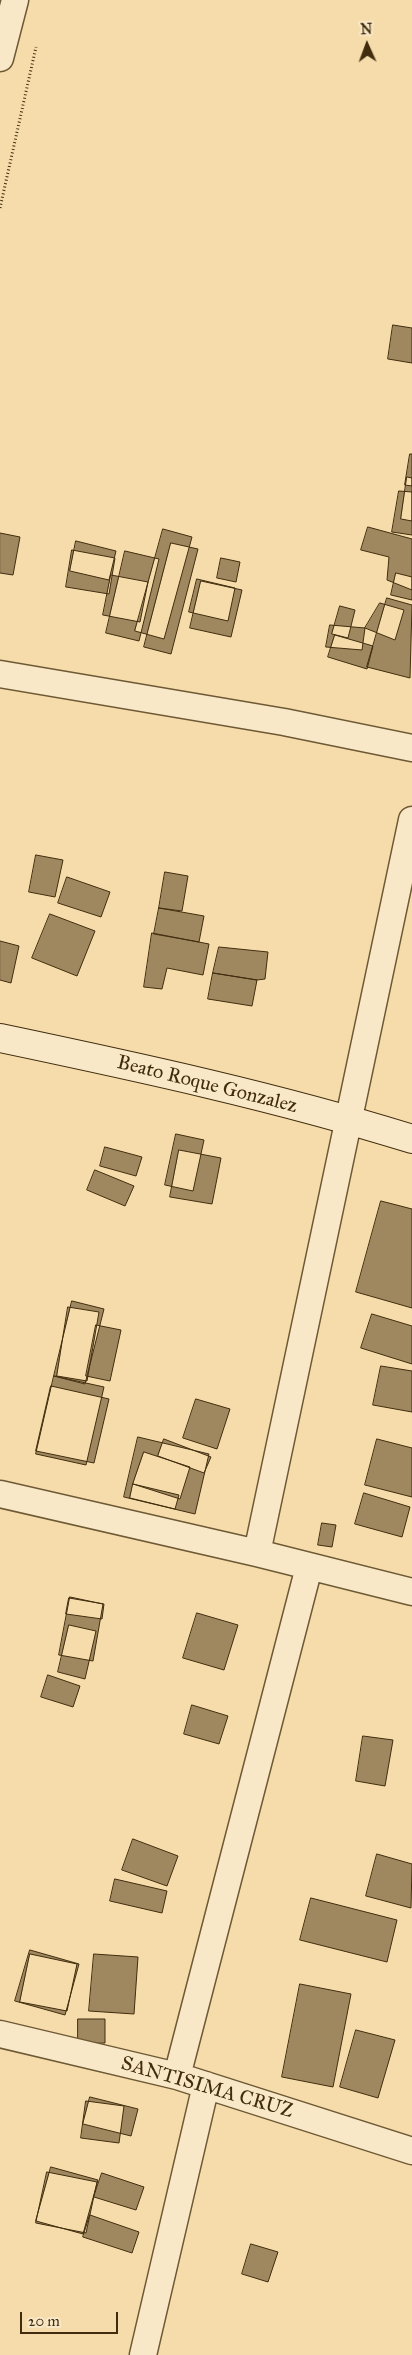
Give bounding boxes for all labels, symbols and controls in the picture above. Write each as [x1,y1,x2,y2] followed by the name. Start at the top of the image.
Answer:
[342,20,392,70] north arrow
[360,21,373,38] text: N
[114,1051,300,1119] street label: Beato Roque Gonzalez
[118,2052,296,2124] street label: SANTISIMA CRUZ
[22,2302,120,2334] scale bar
[28,2312,60,2330] text: 20 m

